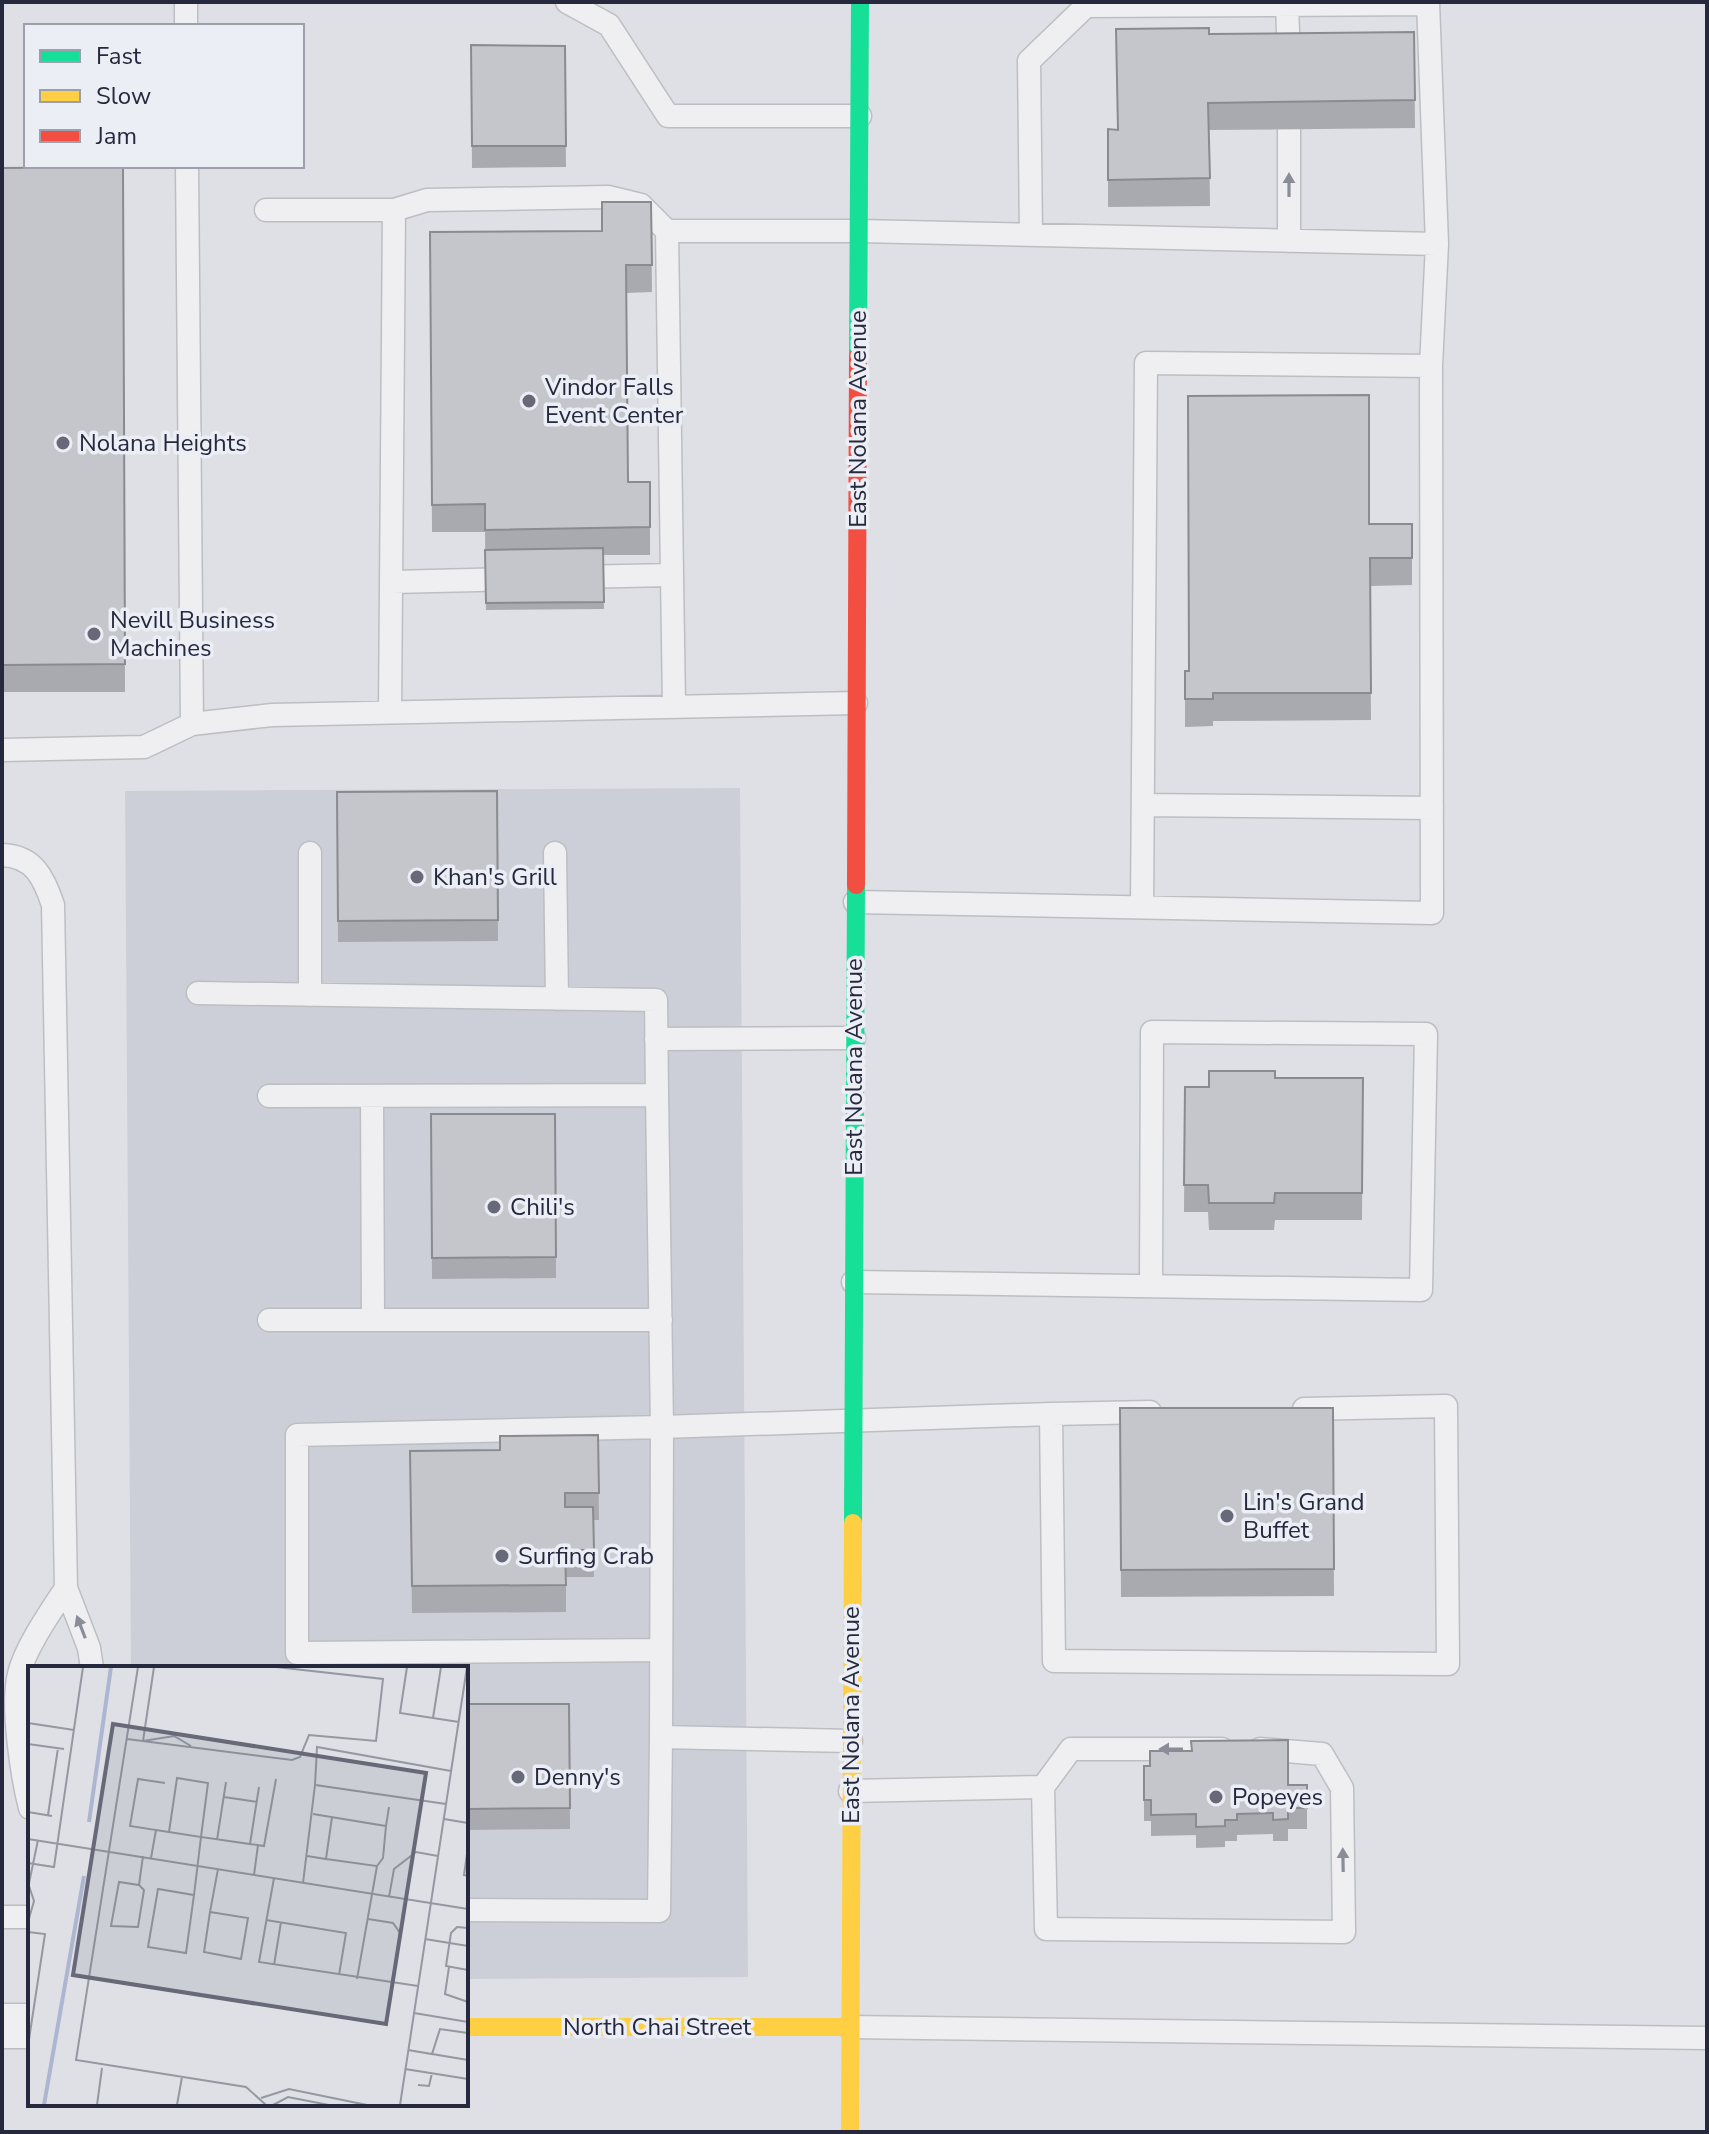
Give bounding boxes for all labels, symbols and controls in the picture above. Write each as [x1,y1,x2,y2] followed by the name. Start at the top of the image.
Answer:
[24,24,304,168] legend
[96,40,142,72] text: Fast
[96,80,151,112] text: Slow
[95,120,137,152] text: Jam
[1283,172,1295,197] one-way arrow
[842,310,874,528] street label: East Nolana Avenue
[544,371,684,431] place label: Vindor Falls Event Center
[520,392,538,410] marker: Vindor Falls Event Center
[79,427,247,459] place label: Nolana Heights
[54,434,72,452] marker: Nolana Heights
[110,604,275,664] place label: Nevill Business Machines
[85,625,103,643] marker: Nevill Business Machines
[433,861,557,893] place label: Khan's Grill
[408,868,426,886] marker: Khan's Grill
[838,958,870,1176] street label: East Nolana Avenue
[510,1191,575,1223] place label: Chili's
[485,1198,503,1216] marker: Chili's
[1243,1486,1365,1546] place label: Lin's Grand Buffet
[1218,1507,1236,1525] marker: Lin's Grand Buffet
[518,1540,654,1572] place label: Surfing Crab
[493,1547,511,1565] marker: Surfing Crab
[835,1606,867,1824] street label: East Nolana Avenue
[74,1615,87,1639] one-way arrow
[28,1666,468,2106] inset map
[1158,1743,1183,1755] one-way arrow
[534,1761,621,1793] place label: Denny's
[509,1768,527,1786] marker: Denny's
[1232,1781,1323,1813] place label: Popeyes
[1207,1788,1225,1806] marker: Popeyes
[1337,1847,1349,1872] one-way arrow
[563,2011,752,2043] street label: North Chai Street

